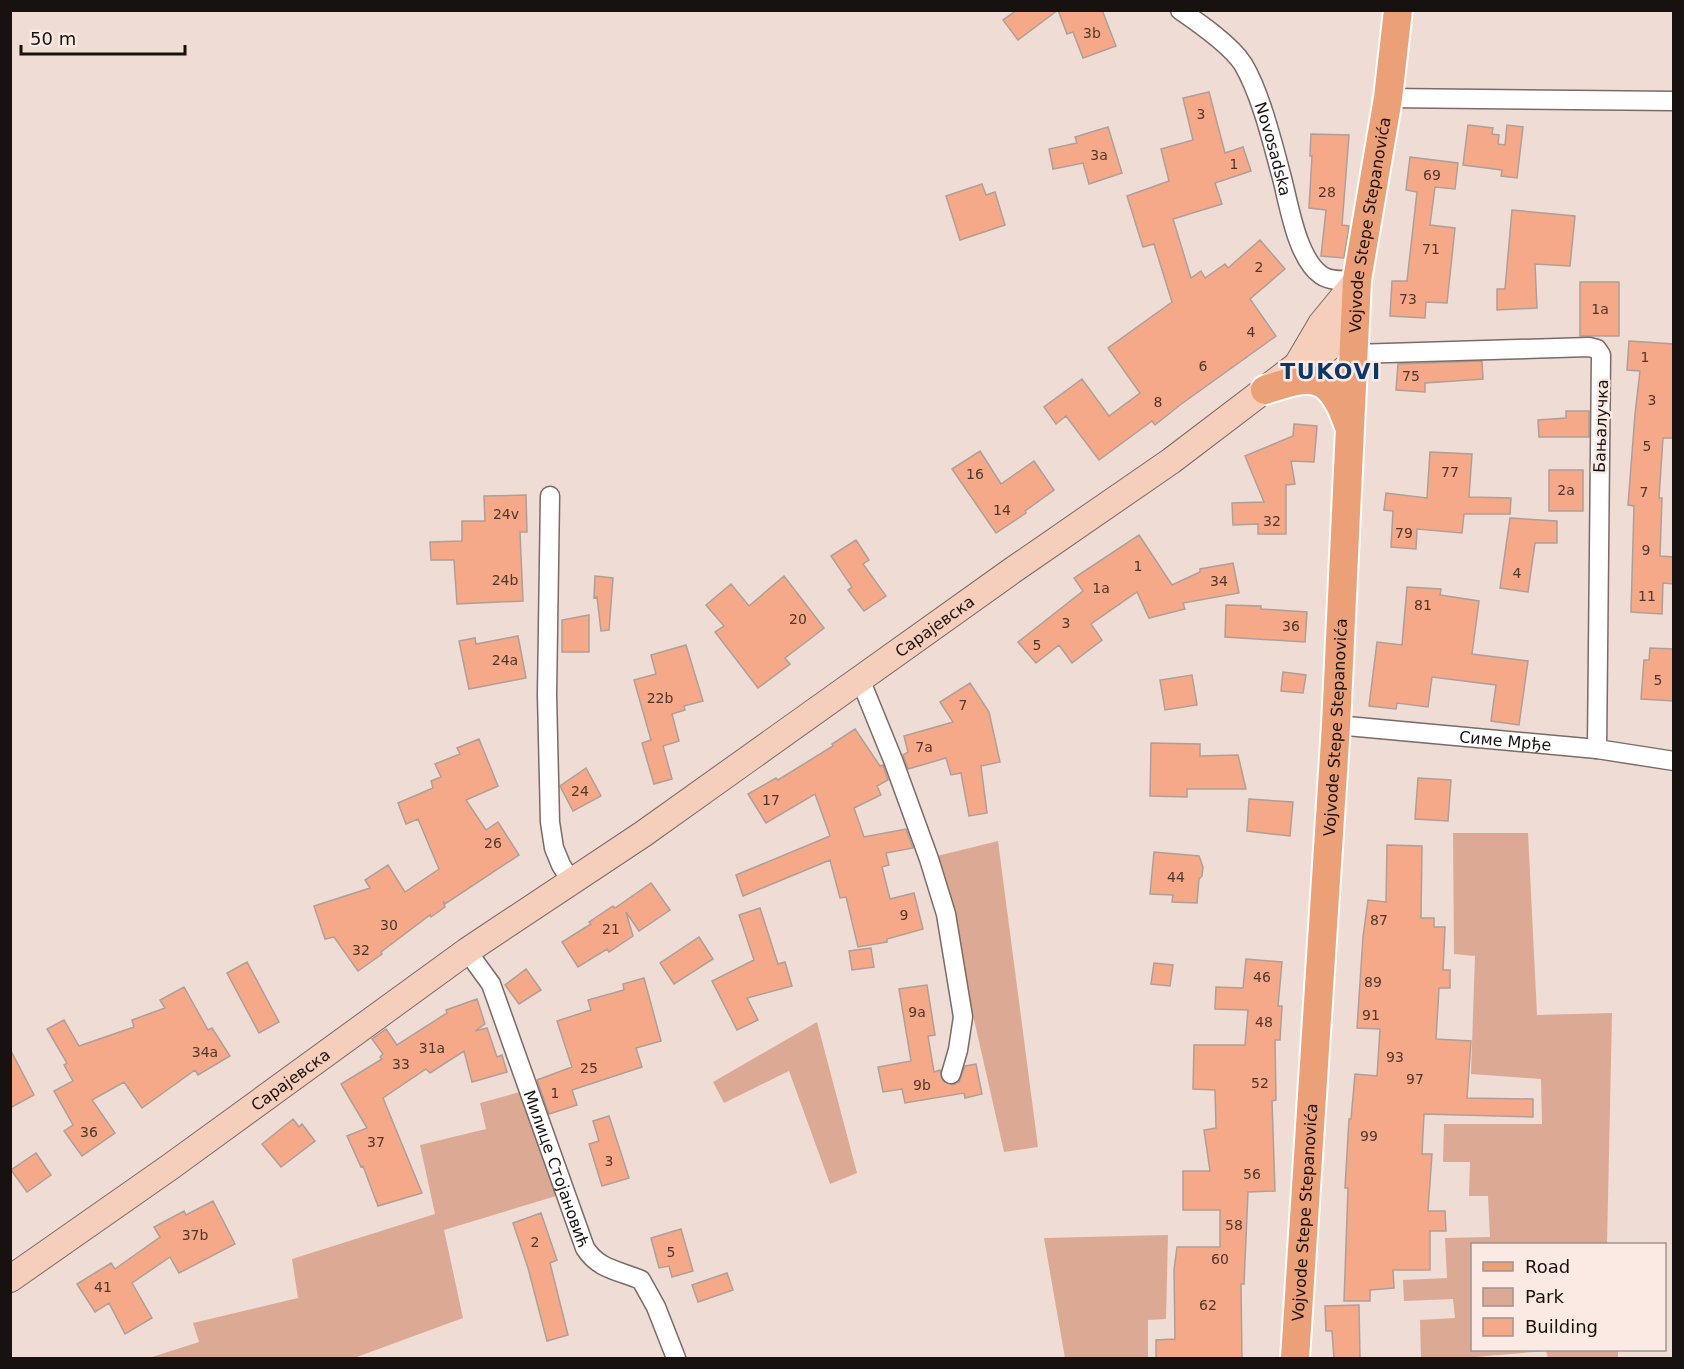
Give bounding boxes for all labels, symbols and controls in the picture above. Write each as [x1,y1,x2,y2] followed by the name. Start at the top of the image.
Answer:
[21,18,184,56] scale bar
[1083,25,1101,41] house number: 3b
[30,28,76,49] text: 50 m
[1251,99,1295,198] street label: Novosadska
[1197,106,1205,122] house number: 3
[1345,115,1394,333] street label: Vojvode Stepe Stepanovića
[1090,147,1108,163] house number: 3a
[1230,156,1238,172] house number: 1
[1423,167,1441,183] house number: 69
[1318,184,1336,200] house number: 28
[1422,241,1440,257] house number: 71
[1255,259,1263,275] house number: 2
[1399,291,1417,307] house number: 73
[1591,301,1609,317] house number: 1a
[1247,324,1256,340] house number: 4
[1641,349,1649,365] house number: 1
[1199,358,1208,374] house number: 6
[1280,359,1382,384] district label: TUKOVI
[1402,368,1420,384] house number: 75
[1590,379,1612,473] street label: Бањалучка
[1648,392,1656,408] house number: 3
[1154,394,1162,410] house number: 8
[1643,438,1651,454] house number: 5
[1441,464,1459,480] house number: 77
[966,466,984,482] house number: 16
[1557,482,1575,498] house number: 2a
[1640,484,1648,500] house number: 7
[993,502,1011,518] house number: 14
[493,506,519,522] house number: 24v
[1263,513,1281,529] house number: 32
[1395,525,1413,541] house number: 79
[1642,542,1650,558] house number: 9
[1134,558,1142,574] house number: 1
[1513,565,1522,581] house number: 4
[492,572,518,588] house number: 24b
[1210,573,1228,589] house number: 34
[1092,580,1110,596] house number: 1a
[1638,588,1656,604] house number: 11
[891,591,978,661] street label: Сарајевска
[1414,597,1432,613] house number: 81
[789,611,807,627] house number: 20
[1062,615,1070,631] house number: 3
[1282,618,1300,634] house number: 36
[1319,618,1351,837] street label: Vojvode Stepe Stepanovića
[1033,637,1041,653] house number: 5
[492,652,518,668] house number: 24a
[1654,672,1662,688] house number: 5
[647,690,673,706] house number: 22b
[959,697,967,713] house number: 7
[1458,727,1552,754] street label: Симе Мрђе
[915,739,933,755] house number: 7a
[571,783,589,799] house number: 24
[762,792,780,808] house number: 17
[484,835,502,851] house number: 26
[1167,869,1185,885] house number: 44
[900,907,908,923] house number: 9
[1370,912,1388,928] house number: 87
[380,917,398,933] house number: 30
[602,921,620,937] house number: 21
[352,942,370,958] house number: 32
[1253,969,1271,985] house number: 46
[1364,974,1382,990] house number: 89
[908,1004,926,1020] house number: 9a
[1362,1007,1380,1023] house number: 91
[1255,1014,1273,1030] house number: 48
[419,1040,445,1056] house number: 31a
[192,1044,218,1060] house number: 34a
[247,1045,333,1115] street label: Сарајевска
[1386,1049,1404,1065] house number: 93
[392,1056,410,1072] house number: 33
[580,1060,598,1076] house number: 25
[1406,1071,1424,1087] house number: 97
[1251,1075,1269,1091] house number: 52
[913,1077,931,1093] house number: 9b
[551,1085,559,1101] house number: 1
[520,1088,594,1250] street label: Милице Стојановић
[1288,1103,1321,1322] street label: Vojvode Stepe Stepanovića
[80,1124,98,1140] house number: 36
[1360,1128,1378,1144] house number: 99
[367,1134,385,1150] house number: 37
[605,1153,613,1169] house number: 3
[1243,1166,1261,1182] house number: 56
[1225,1217,1243,1233] house number: 58
[182,1227,208,1243] house number: 37b
[531,1234,539,1250] house number: 2
[1471,1243,1666,1351] legend
[667,1244,675,1260] house number: 5
[1211,1251,1229,1267] house number: 60
[1525,1256,1570,1277] text: Road
[94,1279,112,1295] house number: 41
[1525,1286,1564,1307] text: Park
[1199,1297,1217,1313] house number: 62
[1525,1316,1598,1337] text: Building

